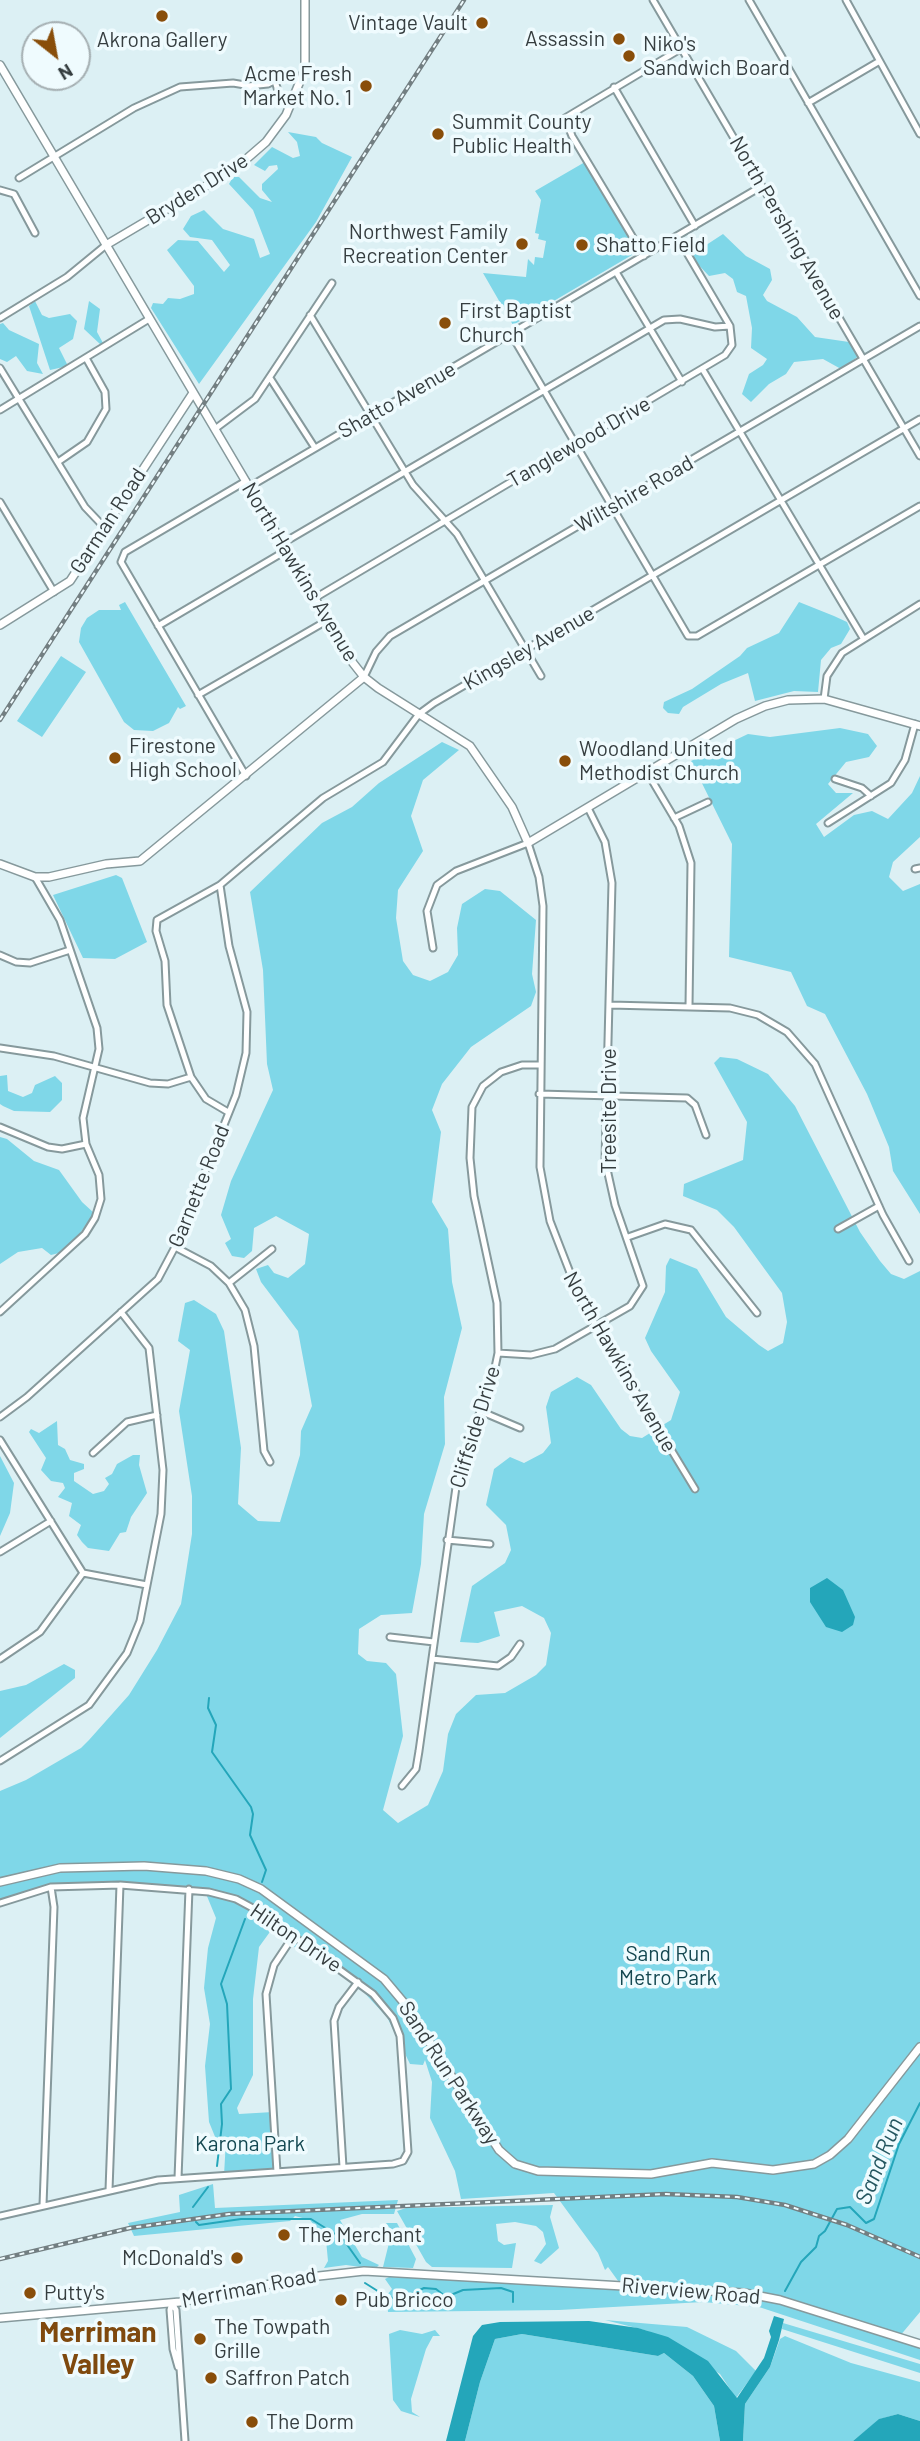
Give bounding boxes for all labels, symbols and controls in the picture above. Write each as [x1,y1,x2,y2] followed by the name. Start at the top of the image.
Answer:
[154,8,170,24] marker: Akrona Gallery
[348,10,468,36] place label: Vintage Vault
[474,15,490,31] marker: Vintage Vault
[21,21,91,91] north arrow
[525,26,605,52] place label: Assassin
[97,27,227,53] place label: Akrona Gallery
[611,31,627,47] marker: Assassin
[643,31,790,81] place label: Niko's Sandwich Board
[621,48,637,64] marker: Niko's Sandwich Board
[55,60,77,86] text: N
[243,61,352,111] place label: Acme Fresh Market No. 1
[358,78,374,94] marker: Acme Fresh Market No. 1
[452,109,592,159] place label: Summit County Public Health
[430,126,446,142] marker: Summit County Public Health
[724,132,850,324] street label: North Pershing Avenue
[141,148,253,230] street label: Bryden Drive
[342,219,508,269] place label: Northwest Family Recreation Center
[596,232,706,258] place label: Shatto Field
[514,236,530,252] marker: Northwest Family Recreation Center
[574,237,590,253] marker: Shatto Field
[459,298,572,348] place label: First Baptist Church
[437,315,453,331] marker: First Baptist Church
[334,356,460,444] street label: Shatto Avenue
[503,391,655,493] street label: Tanglewood Drive
[570,450,698,538] street label: Wiltshire Road
[64,463,152,579] street label: Garman Road
[237,478,363,666] street label: North Hawkins Avenue
[459,600,599,696] street label: Kingsley Avenue
[129,733,237,783] place label: Firestone High School
[579,736,739,786] place label: Woodland United Methodist Church
[107,750,123,766] marker: Firestone High School
[557,753,573,769] marker: Woodland United Methodist Church
[596,1048,622,1174] street label: Treesite Drive
[163,1121,235,1251] street label: Garnette Road
[558,1267,682,1457] street label: North Hawkins Avenue
[444,1363,506,1491] street label: Cliffside Drive
[245,1898,347,1978] street label: Hilton Drive
[619,1941,717,1991] park label: Sand Run Metro Park
[393,1997,505,2149] street label: Sand Run Parkway
[849,2113,909,2209] water label: Sand Run
[195,2131,305,2157] park label: Karona Park
[298,2222,422,2248] place label: The Merchant
[276,2227,292,2243] marker: The Merchant
[122,2245,223,2271] place label: McDonald's
[229,2250,245,2266] marker: McDonald's
[179,2263,319,2313] street label: Merriman Road
[621,2272,761,2310] street label: Riverview Road
[44,2280,105,2306] place label: Putty's
[22,2285,38,2301] marker: Putty's
[355,2287,454,2313] place label: Pub Bricco
[333,2292,349,2308] marker: Pub Bricco
[214,2314,330,2364] place label: The Towpath Grille
[39,2316,157,2382] district label: Merriman Valley
[192,2331,208,2347] marker: The Towpath Grille
[225,2365,350,2391] place label: Saffron Patch
[203,2370,219,2386] marker: Saffron Patch
[266,2409,354,2435] place label: The Dorm
[244,2414,260,2430] marker: The Dorm

